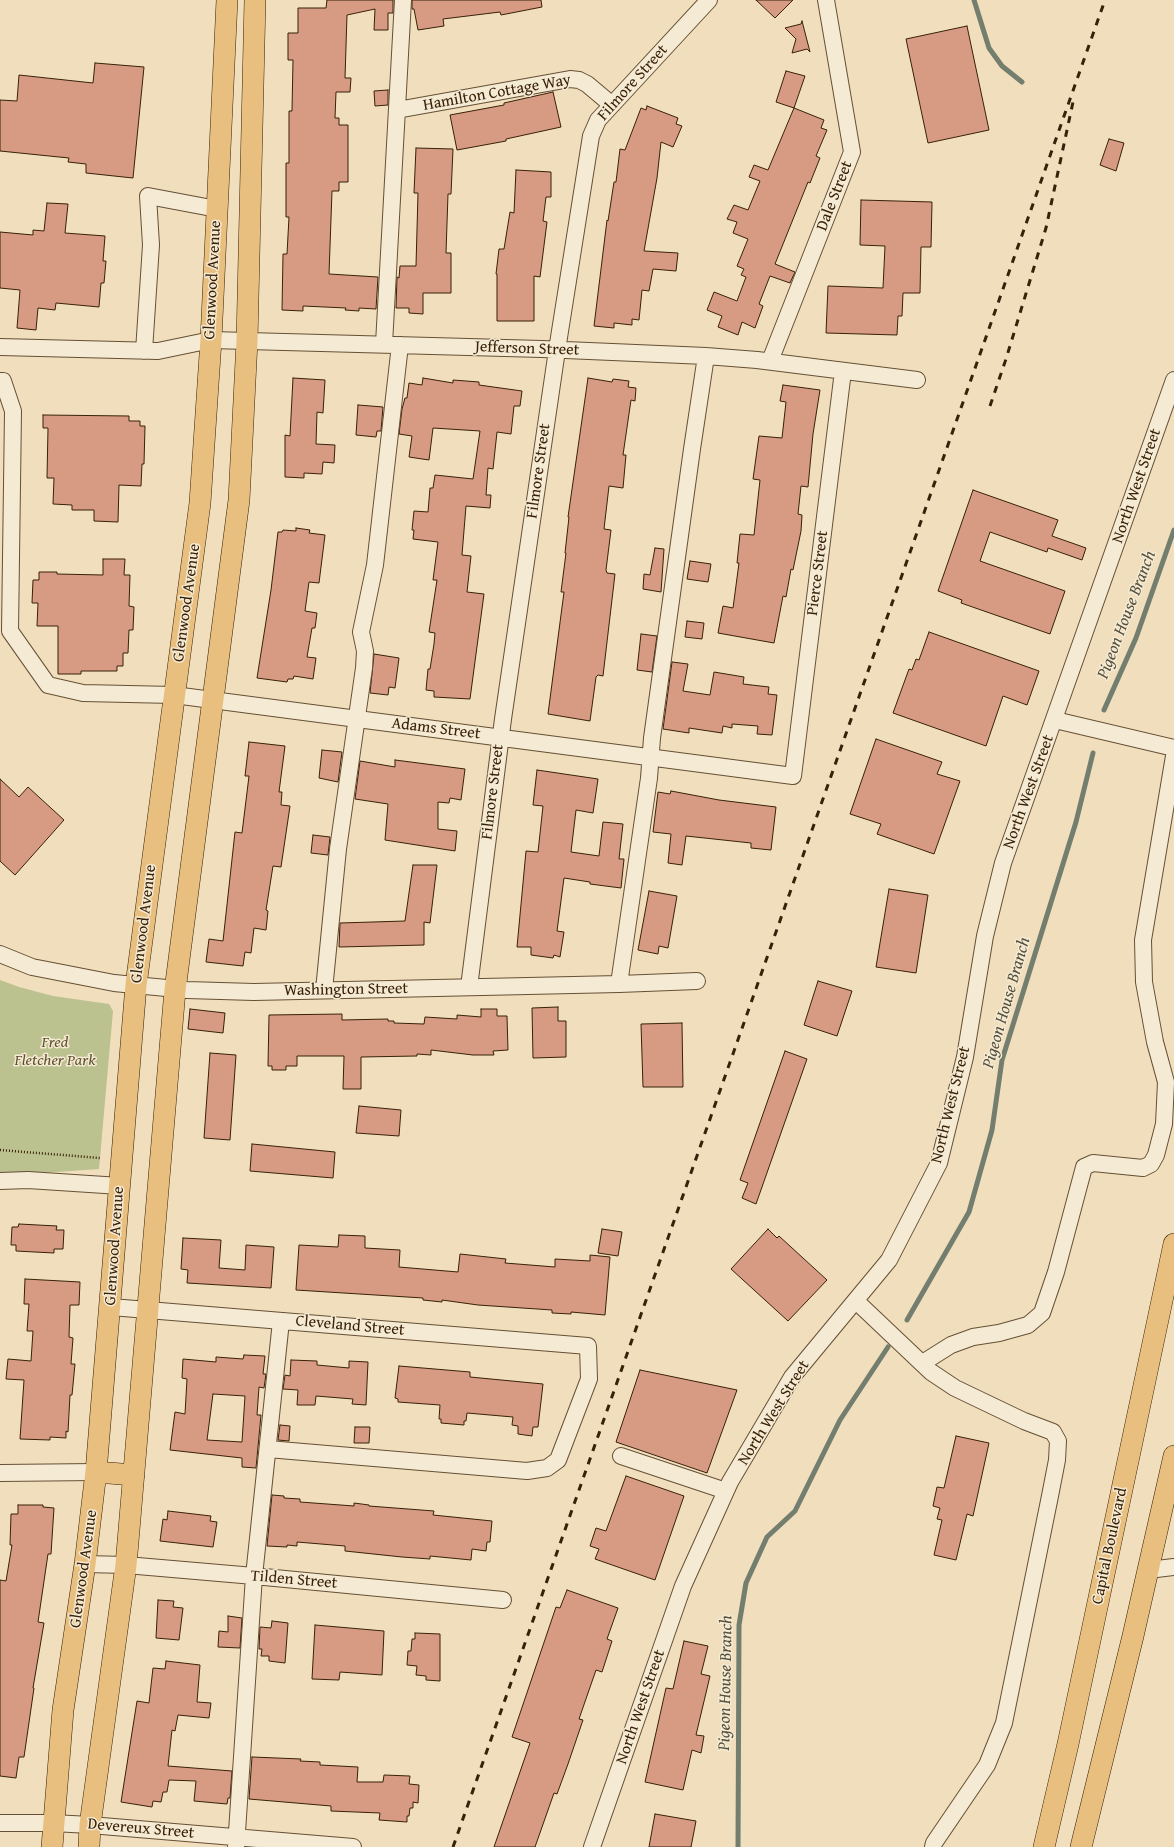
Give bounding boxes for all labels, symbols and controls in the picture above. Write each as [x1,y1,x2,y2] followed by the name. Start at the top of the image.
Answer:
[594,41,672,125] street label: Filmore Street
[422,71,572,115] street label: Hamilton Cottage Way
[813,158,857,234] street label: Dale Street
[200,220,226,340] street label: Glenwood Avenue
[474,338,580,360] street label: Jefferson Street
[523,422,555,520] street label: Filmore Street
[1108,426,1166,546] street label: North West Street
[803,529,833,617] street label: Pierce Street
[169,543,205,663] street label: Glenwood Avenue
[1093,548,1161,682] water label: Pigeon House Branch
[391,714,481,744] street label: Adams Street
[999,732,1059,852] street label: North West Street
[478,743,508,841] street label: Filmore Street
[127,864,161,984] street label: Glenwood Avenue
[979,935,1035,1071] water label: Pigeon House Branch
[284,979,408,1001] street label: Washington Street
[15,1033,95,1071] park label: Fred Fletcher Park
[927,1045,975,1165] street label: North West Street
[101,1186,129,1306] street label: Glenwood Avenue
[295,1312,405,1340] street label: Cleveland Street
[734,1357,814,1469] street label: North West Street
[1088,1486,1132,1606] street label: Capital Boulevard
[66,1509,102,1629] street label: Glenwood Avenue
[250,1567,338,1593] street label: Tilden Street
[715,1615,737,1751] water label: Pigeon House Branch
[612,1647,670,1767] street label: North West Street
[87,1815,195,1843] street label: Devereux Street

